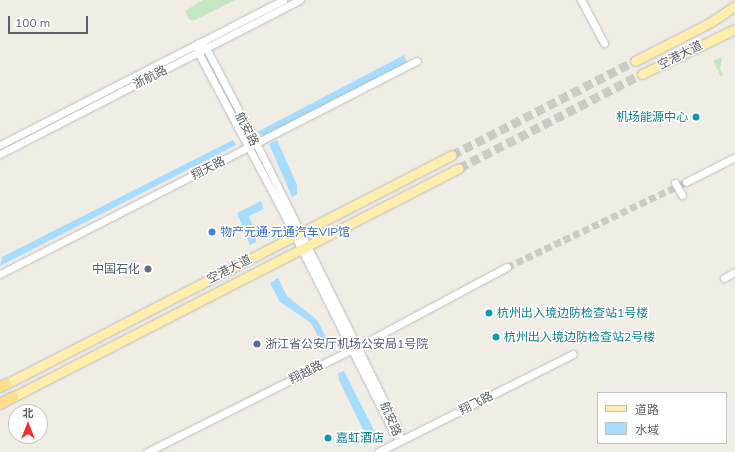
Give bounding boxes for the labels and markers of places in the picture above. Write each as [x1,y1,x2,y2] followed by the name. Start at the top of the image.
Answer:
[616,110,688,124] place label: 机场能源中心
[691,112,701,122] marker: 机场能源中心
[220,225,350,239] place label: 物产元通·元通汽车VIP馆
[207,227,217,237] marker: 物产元通·元通汽车VIP馆
[92,262,140,276] place label: 中国石化
[143,264,153,274] marker: 中国石化
[497,306,648,320] place label: 杭州出入境边防检查站1号楼
[484,308,494,318] marker: 杭州出入境边防检查站1号楼
[504,330,655,344] place label: 杭州出入境边防检查站2号楼
[491,332,501,342] marker: 杭州出入境边防检查站2号楼
[265,337,428,351] place label: 浙江省公安厅机场公安局1号院
[252,339,262,349] marker: 浙江省公安厅机场公安局1号院
[336,431,384,445] place label: 嘉虹酒店
[323,433,333,443] marker: 嘉虹酒店

